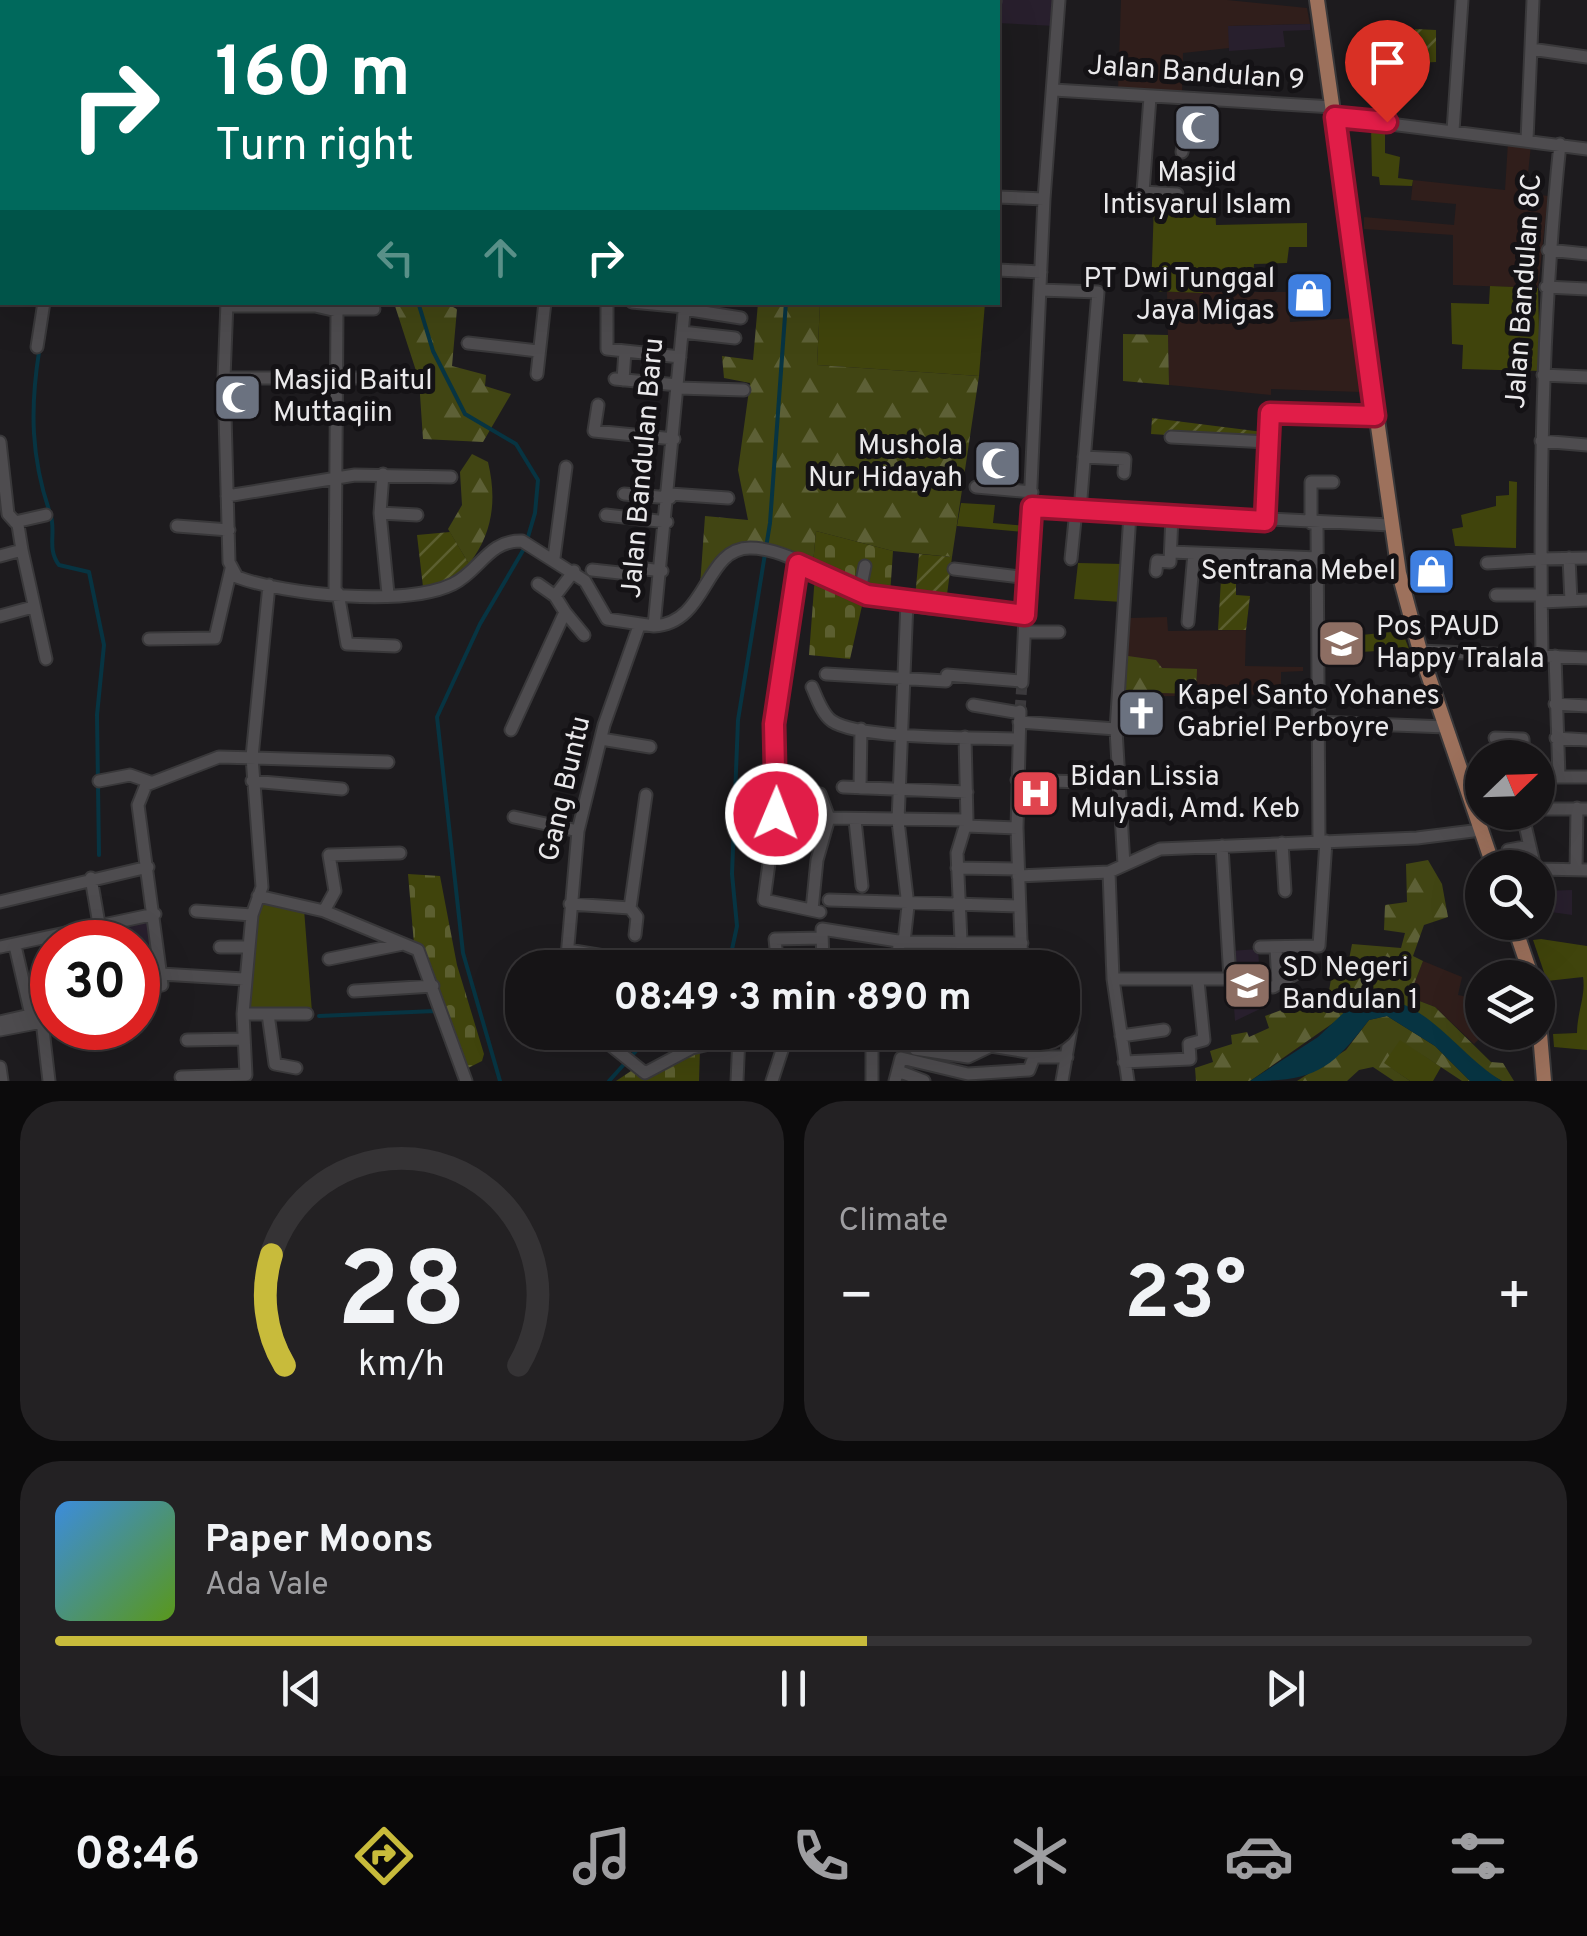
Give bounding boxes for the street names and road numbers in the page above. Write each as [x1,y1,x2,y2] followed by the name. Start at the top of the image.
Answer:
[1086,48,1306,100] street label: Jalan Bandulan 9
[1499,172,1551,410] street label: Jalan Bandulan 8C
[615,336,673,600] street label: Jalan Bandulan Baru
[532,713,600,865] street label: Gang Buntu

